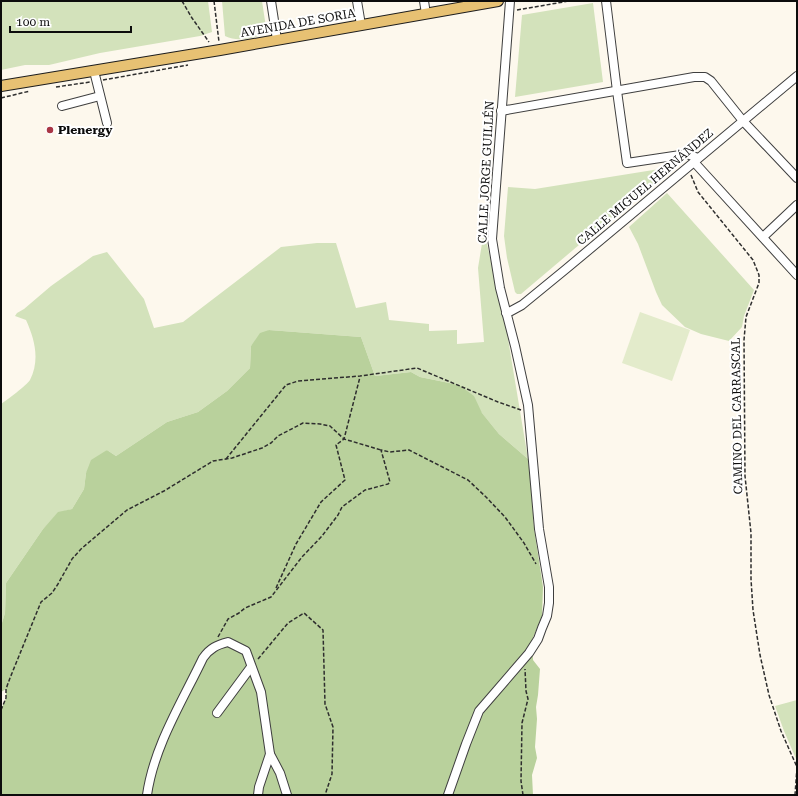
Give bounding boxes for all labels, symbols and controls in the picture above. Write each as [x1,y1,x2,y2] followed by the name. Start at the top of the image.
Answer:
[239,6,357,40] street label: AVENIDA DE SORIA
[10,8,131,34] scale bar
[16,15,50,29] text: 100 m
[475,100,497,244] street label: CALLE JORGE GUILLÉN
[58,123,113,137] place label: Plenergy
[45,125,55,135] marker: Plenergy
[574,126,716,248] street label: CALLE MIGUEL HERNÁNDEZ
[729,338,745,494] street label: CAMINO DEL CARRASCAL

